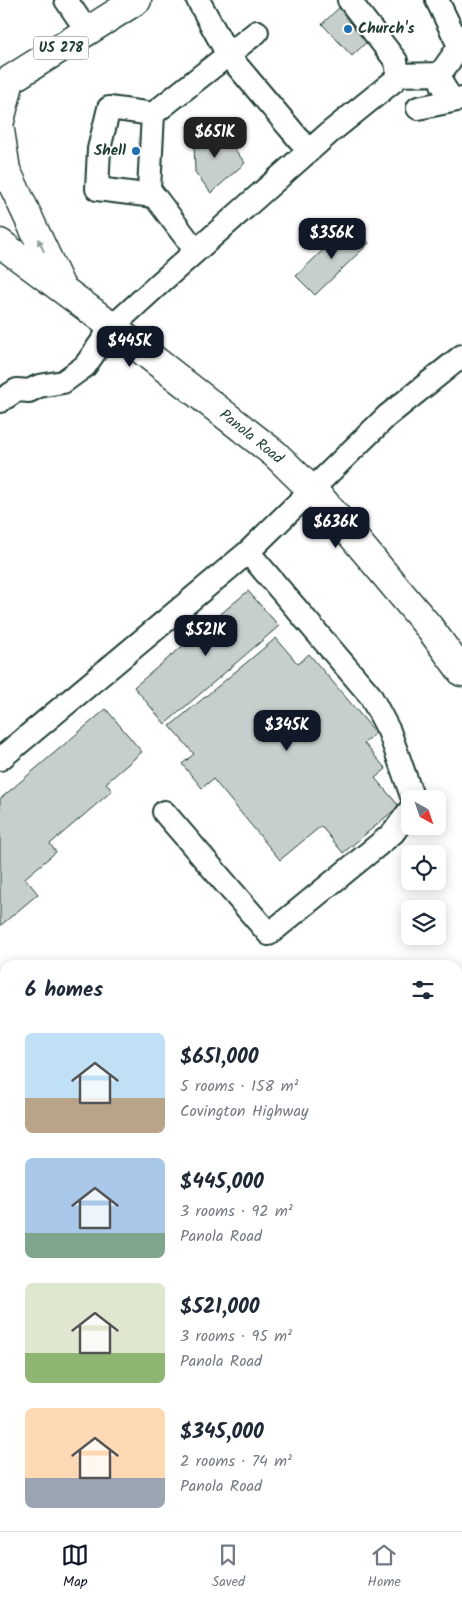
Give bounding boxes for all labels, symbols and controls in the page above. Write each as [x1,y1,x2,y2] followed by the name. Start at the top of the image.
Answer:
[358,17,415,41] place label: Church's
[342,23,354,35] marker: Church's
[34,36,88,59] road number: US 278
[180,116,250,159] pin: $651K
[195,120,235,145] text: $651K
[94,139,126,163] place label: Shell
[130,145,142,157] marker: Shell
[297,218,367,260] pin: $356K
[310,221,354,246] text: $356K
[37,237,46,252] one-way arrow
[95,326,165,368] pin: $445K
[108,329,152,354] text: $445K
[214,404,289,471] street label: Panola Road
[301,506,371,549] pin: $636K
[313,510,359,535] text: $636K
[171,614,241,657] pin: $521K
[185,618,227,643] text: $521K
[252,710,322,752] pin: $345K
[265,713,309,738] text: $345K
[401,790,446,835] north arrow
[401,790,446,945] map controls
[401,845,446,890] button: locate
[401,900,446,945] button: layers
[25,974,103,1007] text: 6 homes
[409,976,437,1004] icon: filters
[180,1041,259,1074] text: $651,000
[65,1053,125,1113] icon: home
[180,1074,298,1099] text: 5 rooms · 158 m²
[180,1099,308,1124] text: Covington Highway
[180,1166,264,1199] text: $445,000
[65,1178,125,1238] icon: home
[180,1199,293,1224] text: 3 rooms · 92 m²
[180,1224,262,1249] text: Panola Road
[180,1291,259,1324] text: $521,000
[65,1303,125,1363] icon: home
[180,1324,292,1349] text: 3 rooms · 95 m²
[180,1349,262,1374] text: Panola Road
[180,1416,264,1449] text: $345,000
[65,1428,125,1488] icon: home
[180,1449,292,1474] text: 2 rooms · 74 m²
[180,1474,262,1499] text: Panola Road
[61,1541,89,1593] tab: Map
[212,1541,245,1593] tab: Saved
[368,1541,401,1593] tab: Home

